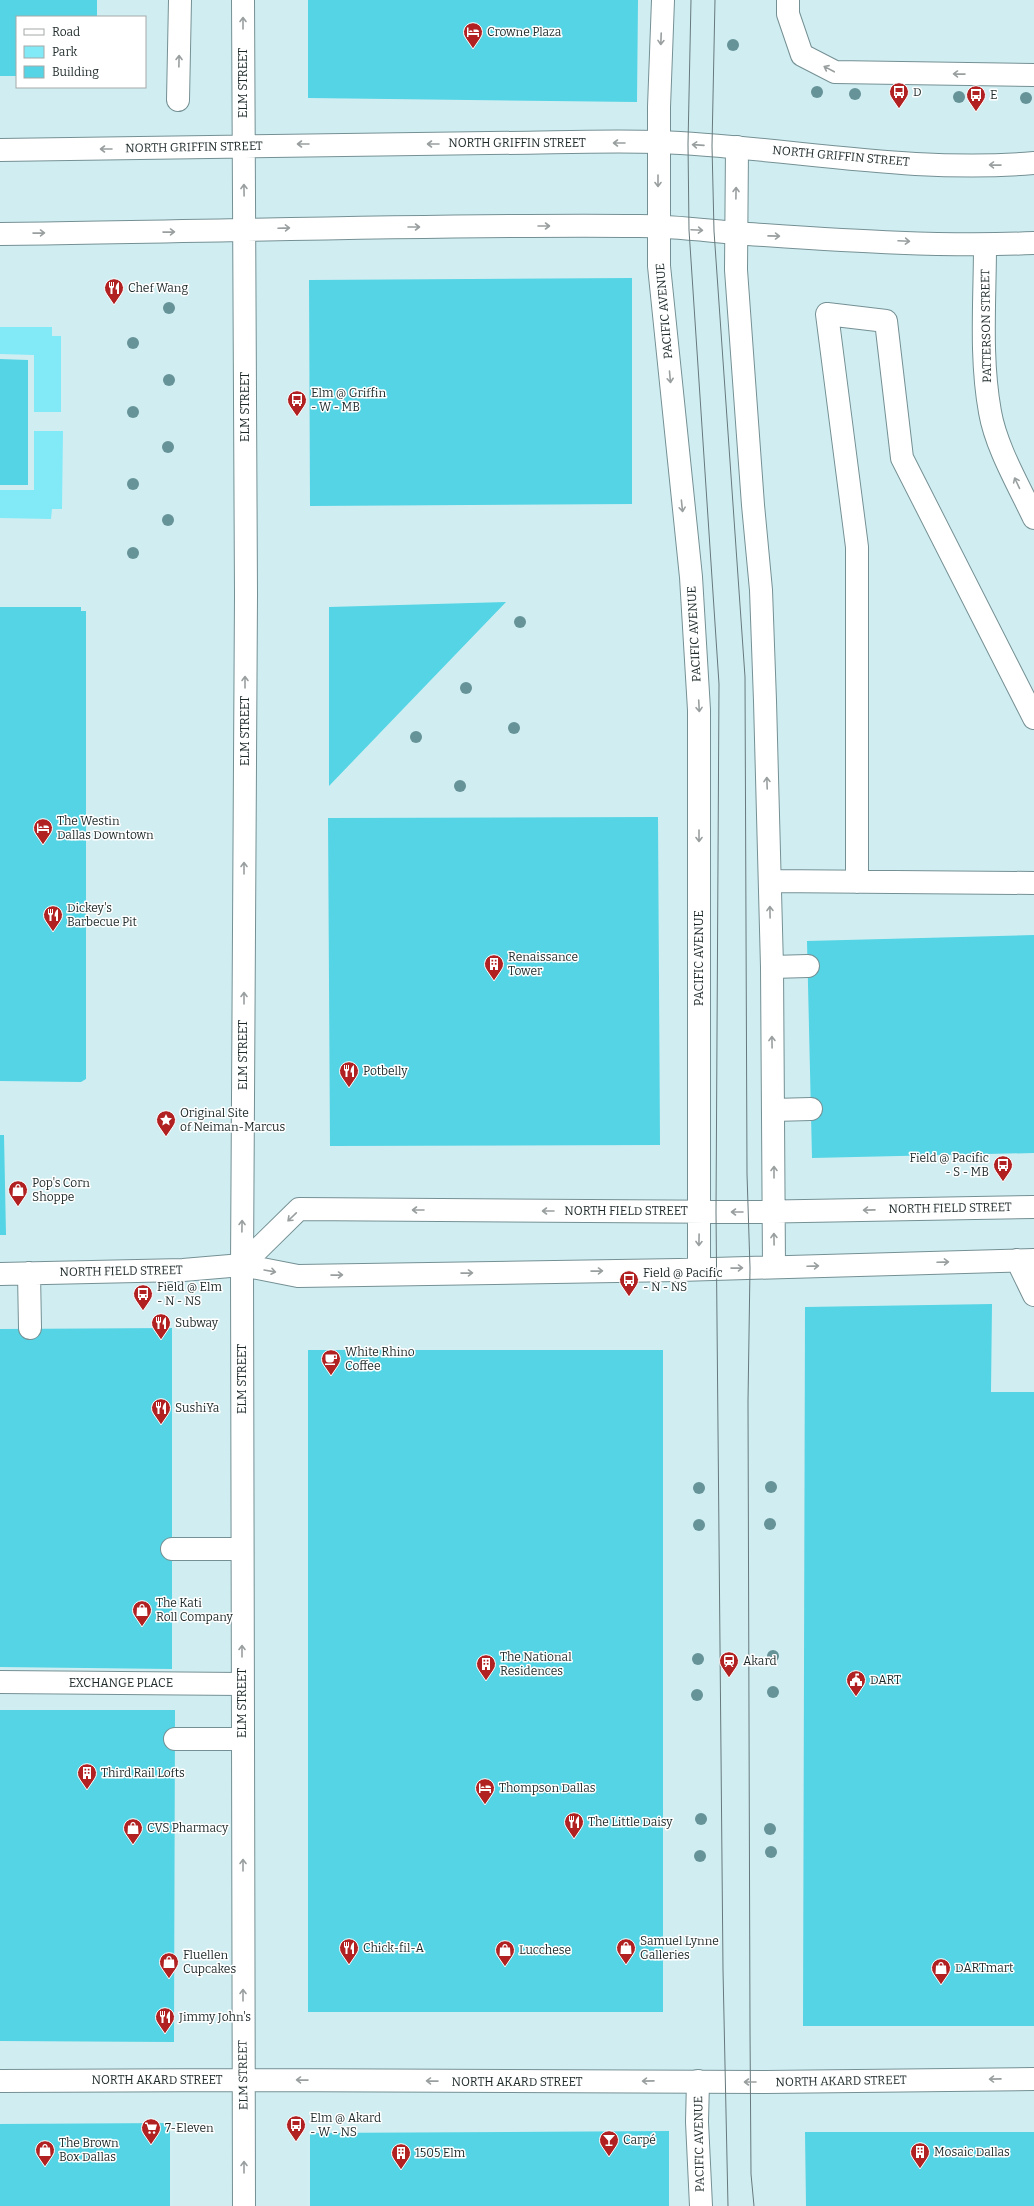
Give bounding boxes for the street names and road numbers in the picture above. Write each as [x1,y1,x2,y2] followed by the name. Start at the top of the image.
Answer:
[236,48,250,118] street label: ELM STREET
[448,136,586,150] street label: NORTH GRIFFIN STREET
[125,139,263,155] street label: NORTH GRIFFIN STREET
[772,143,910,169] street label: NORTH GRIFFIN STREET
[653,262,675,360] street label: PACIFIC AVENUE
[978,269,994,383] street label: PATTERSON STREET
[238,372,252,442] street label: ELM STREET
[684,586,704,682] street label: PACIFIC AVENUE
[238,696,252,766] street label: ELM STREET
[692,910,706,1006] street label: PACIFIC AVENUE
[236,1020,250,1090] street label: ELM STREET
[888,1200,1012,1216] street label: NORTH FIELD STREET
[564,1204,688,1218] street label: NORTH FIELD STREET
[59,1263,183,1279] street label: NORTH FIELD STREET
[235,1344,249,1414] street label: ELM STREET
[235,1668,249,1738] street label: ELM STREET
[69,1676,173,1690] street label: EXCHANGE PLACE
[235,2040,251,2110] street label: ELM STREET
[91,2073,223,2087] street label: NORTH AKARD STREET
[775,2073,907,2089] street label: NORTH AKARD STREET
[451,2075,583,2089] street label: NORTH AKARD STREET
[691,2096,707,2192] street label: PACIFIC AVENUE

